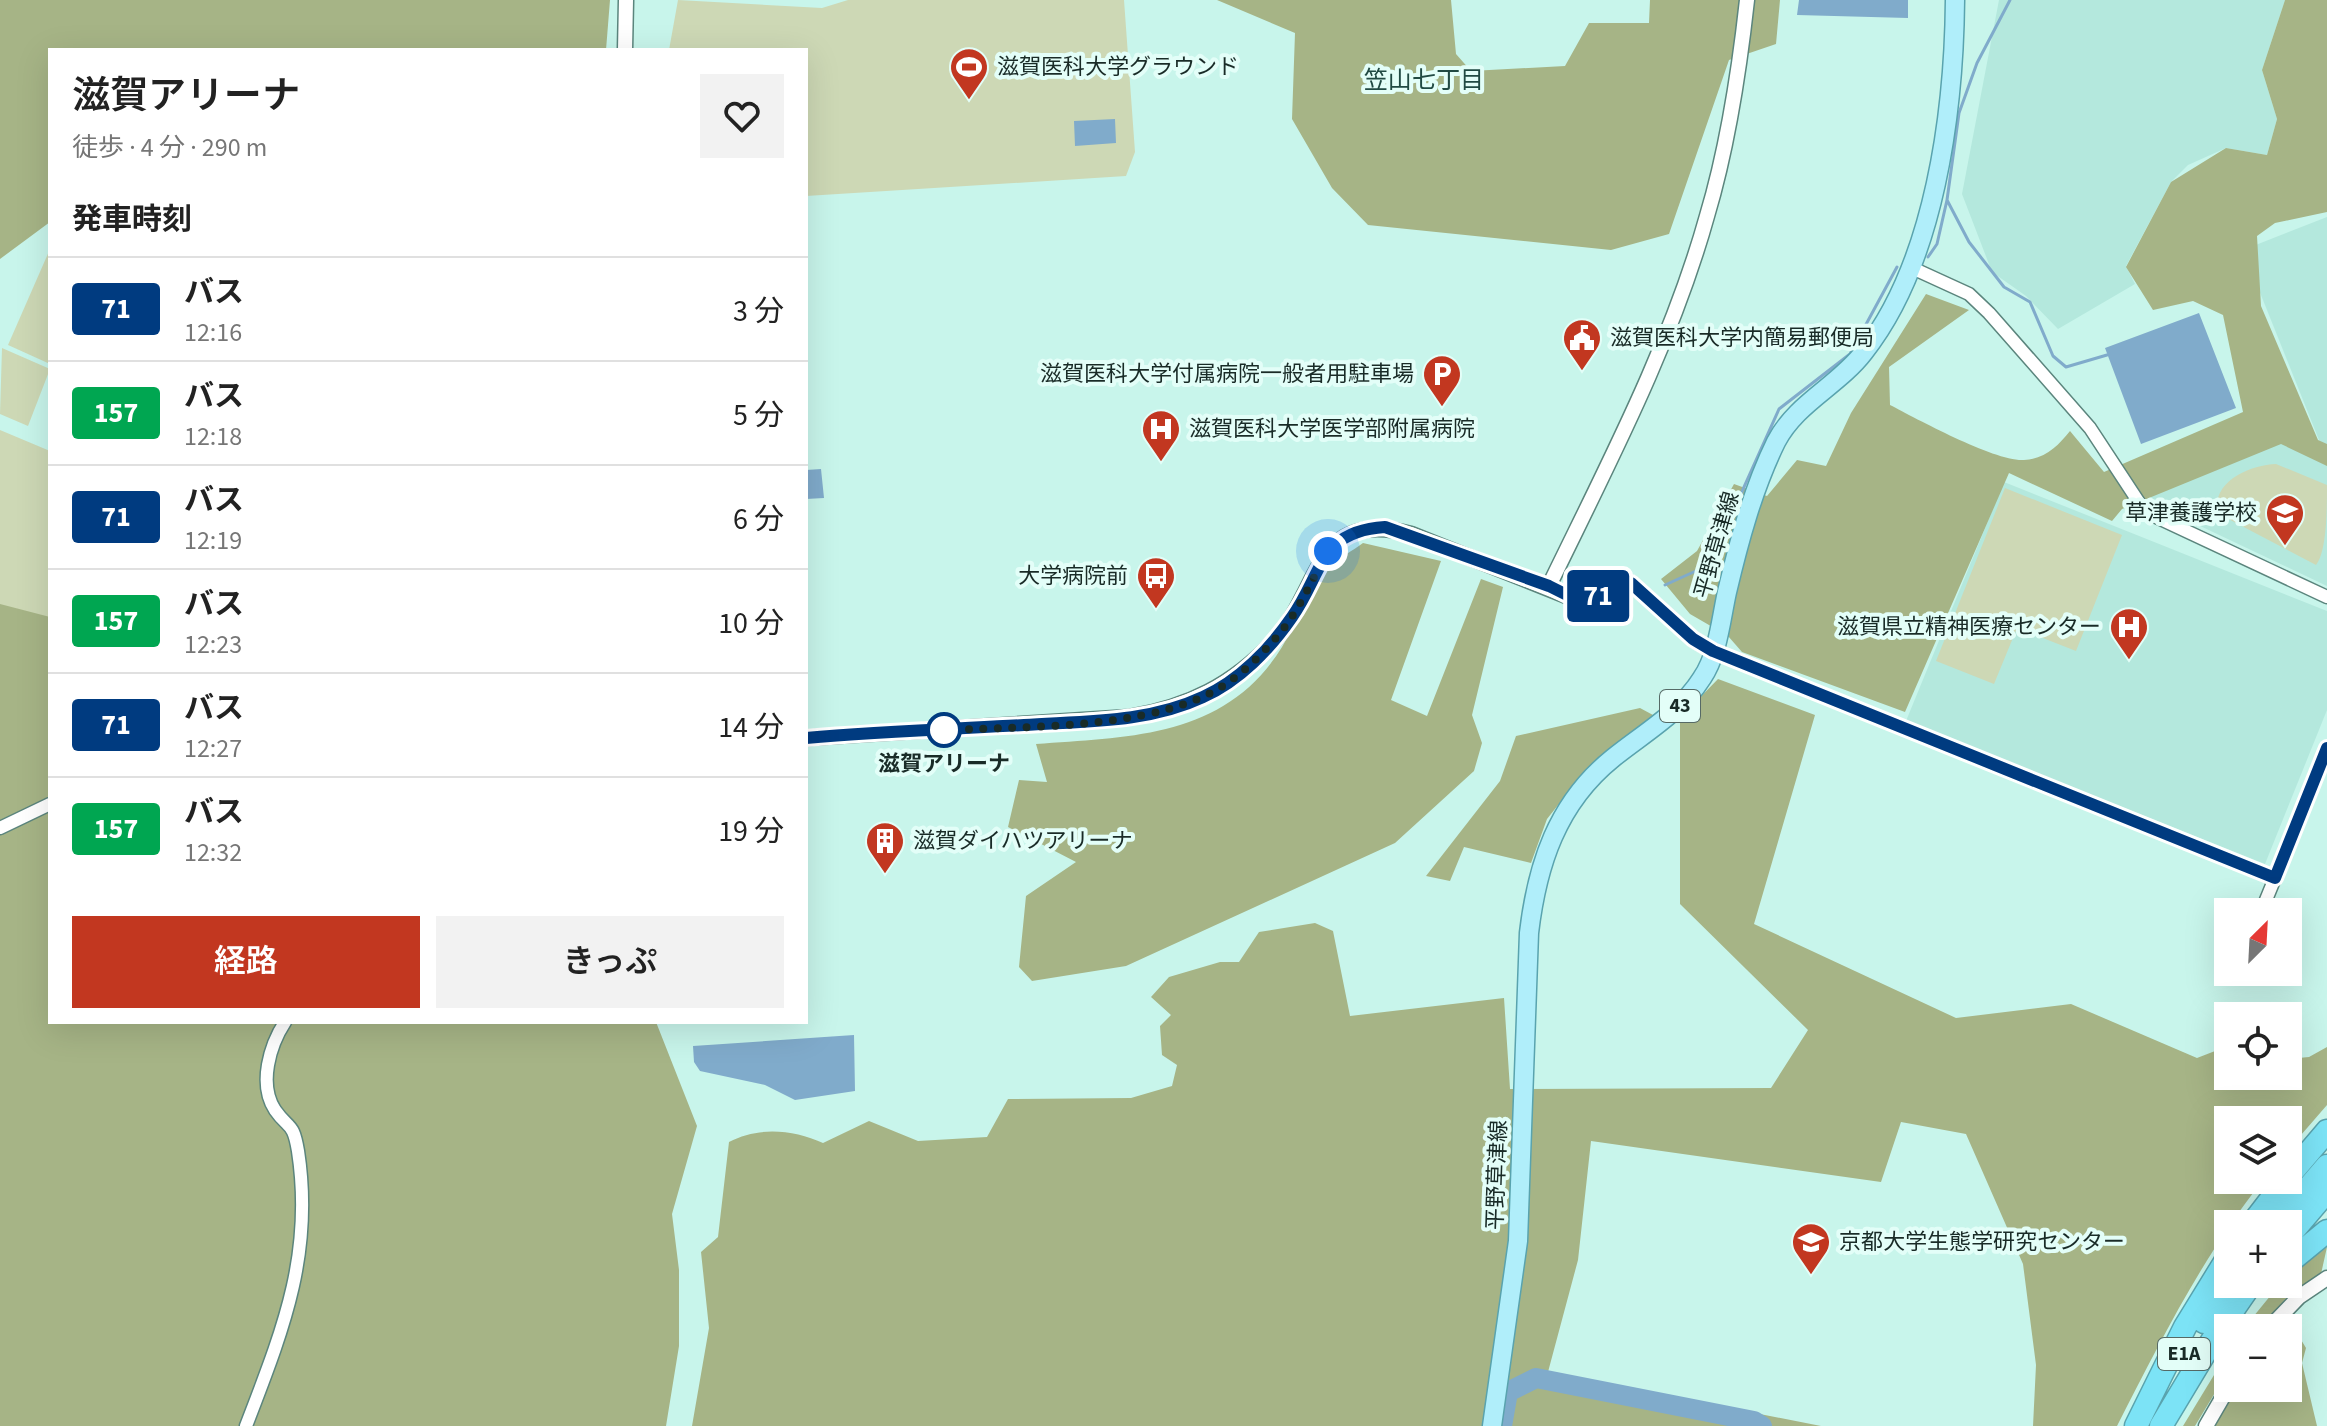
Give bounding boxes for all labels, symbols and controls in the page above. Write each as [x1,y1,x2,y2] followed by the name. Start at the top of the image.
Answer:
[948,46,990,101] sports icon: 滋賀医科大学グラウンド
[997,51,1239,83] place label: 滋賀医科大学グラウンド
[1364,63,1484,98] district label: 笠山七丁目
[72,69,300,123] text: 滋賀アリーナ
[700,74,784,158] button: heart
[72,129,267,166] text: 徒歩 · 4 分 · 290 m
[72,198,192,241] text: 発車時刻
[184,271,244,314] text: バス
[101,289,131,329] text: 71
[733,290,784,333] text: 3 分
[184,314,242,351] text: 12:16
[1561,317,1603,372] public building icon: 滋賀医科大学内簡易郵便局
[1610,322,1874,354] place label: 滋賀医科大学内簡易郵便局
[1421,353,1463,408] parking icon: 滋賀医科大学付属病院一般者用駐車場
[1040,358,1414,390] place label: 滋賀医科大学付属病院一般者用駐車場
[184,375,244,418] text: バス
[94,393,138,433] text: 157
[733,394,784,437] text: 5 分
[1140,408,1182,463] hospital icon: 滋賀医科大学医学部附属病院
[1189,413,1475,445] place label: 滋賀医科大学医学部附属病院
[184,418,242,455] text: 12:18
[184,479,244,522] text: バス
[1686,488,1748,602] street label: 平野草津線
[2264,492,2306,547] school or university icon: 草津養護学校
[101,497,131,537] text: 71
[2125,497,2257,529] place label: 草津養護学校
[733,498,784,541] text: 6 分
[184,522,242,559] text: 12:19
[1308,531,1348,571] your location
[1135,555,1177,610] bus stop icon: 大学病院前
[1018,560,1128,592] place label: 大学病院前
[1562,570,1634,622] line badge: 71
[1583,576,1613,616] text: 71
[184,583,244,626] text: バス
[94,601,138,641] text: 157
[718,602,784,645] text: 10 分
[2108,606,2150,661] hospital icon: 滋賀県立精神医療センター
[1837,611,2101,643] place label: 滋賀県立精神医療センター
[184,626,242,663] text: 12:23
[184,687,244,730] text: バス
[1660,690,1700,722] road number: 43
[101,705,131,745] text: 71
[718,706,784,749] text: 14 分
[927,713,961,747] marker: 滋賀アリーナ
[184,730,242,767] text: 12:27
[878,748,1010,780] place label: 滋賀アリーナ
[184,791,244,834] text: バス
[94,809,138,849] text: 157
[718,810,784,853] text: 19 分
[864,820,906,875] building icon: 滋賀ダイハツアリーナ
[913,825,1133,857] place label: 滋賀ダイハツアリーナ
[184,834,242,871] text: 12:32
[2214,898,2302,986] north arrow
[2214,898,2302,1402] map controls
[72,916,420,1008] button: 経路
[436,916,784,1008] button: きっぷ
[2214,1002,2302,1090] button: locate
[2214,1106,2302,1194] button: layers
[1479,1119,1515,1231] street label: 平野草津線
[2214,1210,2302,1298] button: +
[1790,1221,1832,1276] school or university icon: 京都大学生態学研究センター
[1839,1226,2125,1258] place label: 京都大学生態学研究センター
[2214,1314,2302,1402] button: −
[2158,1338,2210,1370] road number: E1A

